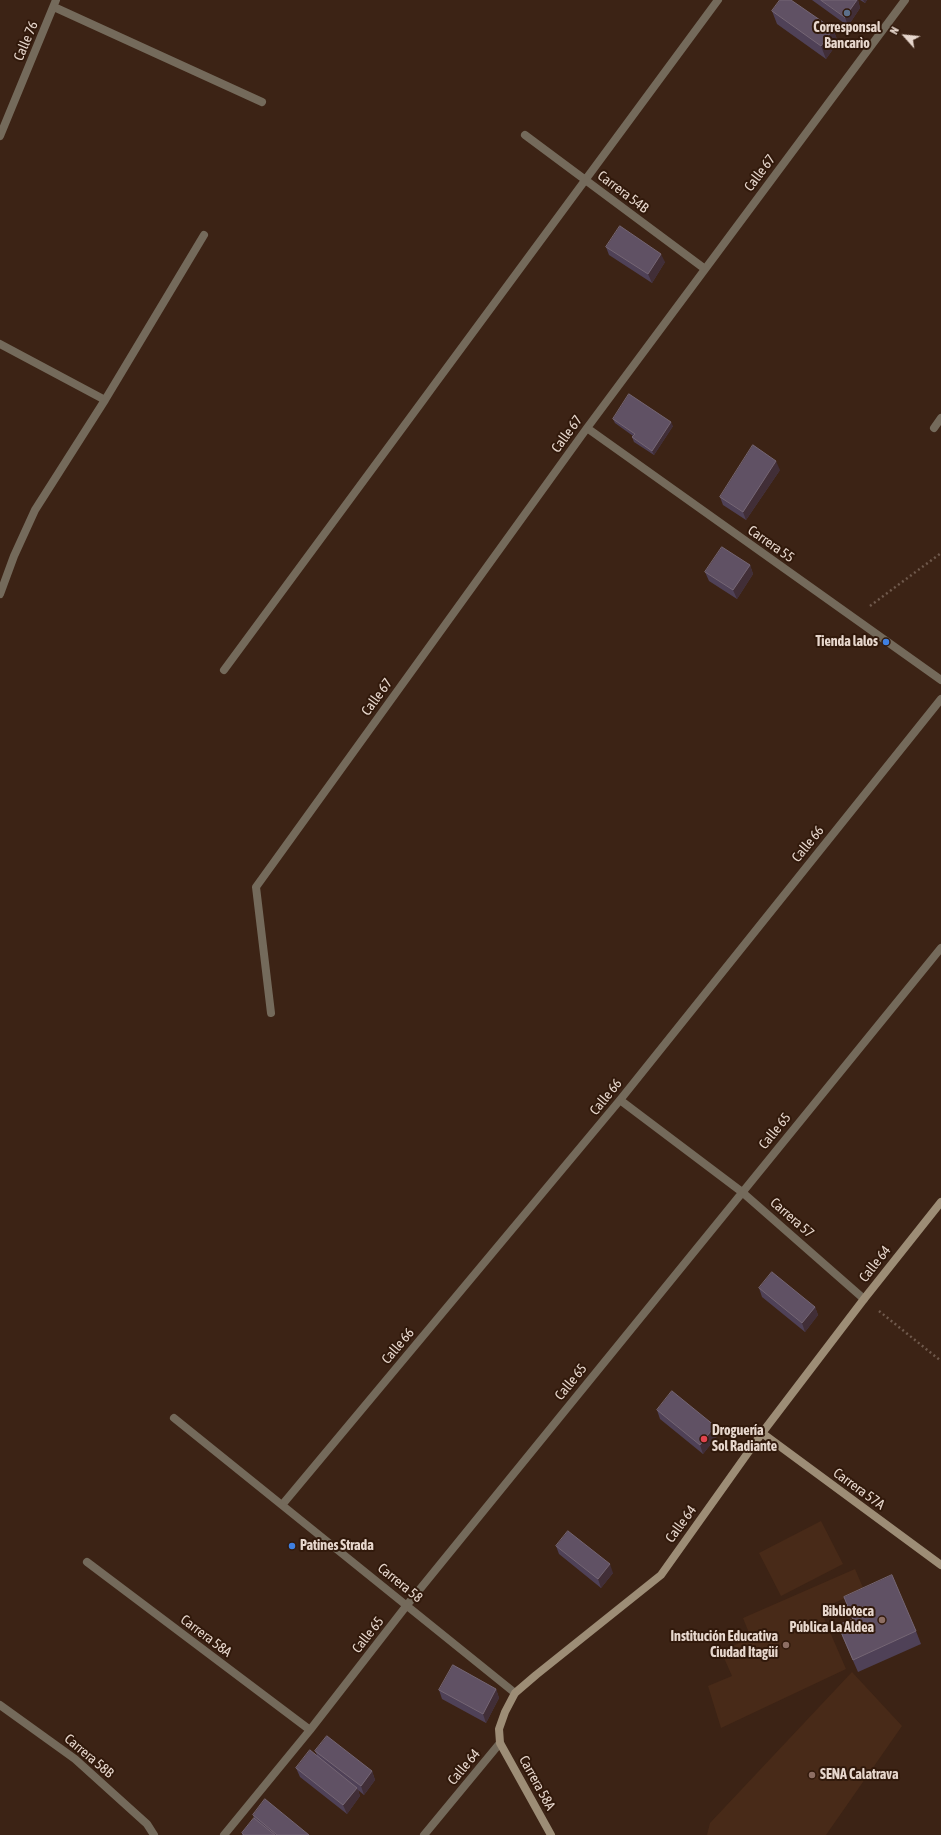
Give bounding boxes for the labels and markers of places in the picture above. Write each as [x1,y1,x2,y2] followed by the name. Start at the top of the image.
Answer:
[842,8,852,18] marker: Corresponsal Bancarìo
[813,20,881,52] place label: Corresponsal Bancarìo
[815,634,878,650] place label: Tienda lalos
[881,637,891,647] marker: Tienda lalos
[712,1423,777,1456] place label: Droguería Sol Radiante
[699,1434,709,1444] marker: Droguería Sol Radiante
[300,1538,374,1554] place label: Patines Strada
[287,1541,297,1551] marker: Patines Strada
[789,1604,874,1636] place label: Biblioteca Pública La Aldea
[877,1615,887,1625] marker: Biblioteca Pública La Aldea
[671,1629,778,1662] place label: Institución Educativa Ciudad Itagüí
[781,1640,791,1650] marker: Institución Educativa Ciudad Itagüí
[820,1767,898,1783] place label: SENA Calatrava
[807,1770,817,1780] marker: SENA Calatrava

